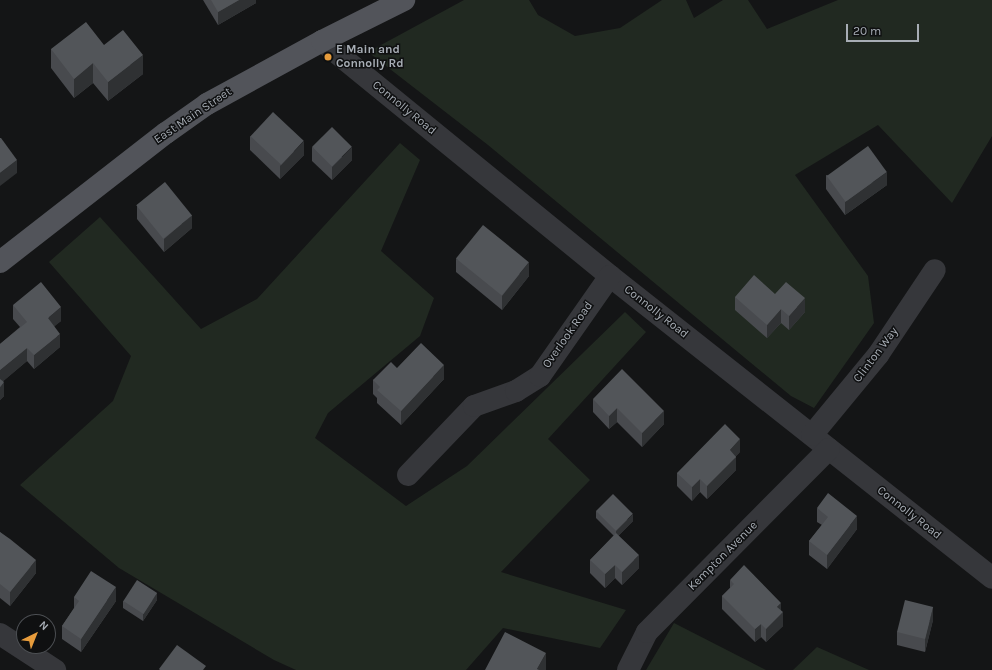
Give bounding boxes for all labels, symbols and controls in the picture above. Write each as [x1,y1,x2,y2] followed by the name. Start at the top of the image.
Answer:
[848,16,921,42] scale bar
[853,24,881,38] text: 20 m
[336,43,404,71] place label: E Main and Connolly Rd
[323,52,333,62] marker: E Main and Connolly Rd
[369,78,439,138] street label: Connolly Road
[152,85,234,147] street label: East Main Street
[621,282,691,342] street label: Connolly Road
[540,299,596,371] street label: Overlook Road
[851,325,901,385] street label: Clinton Way
[874,483,944,543] street label: Connolly Road
[685,518,761,594] street label: Kempton Avenue
[16,614,56,654] north arrow
[37,618,51,633] text: N

